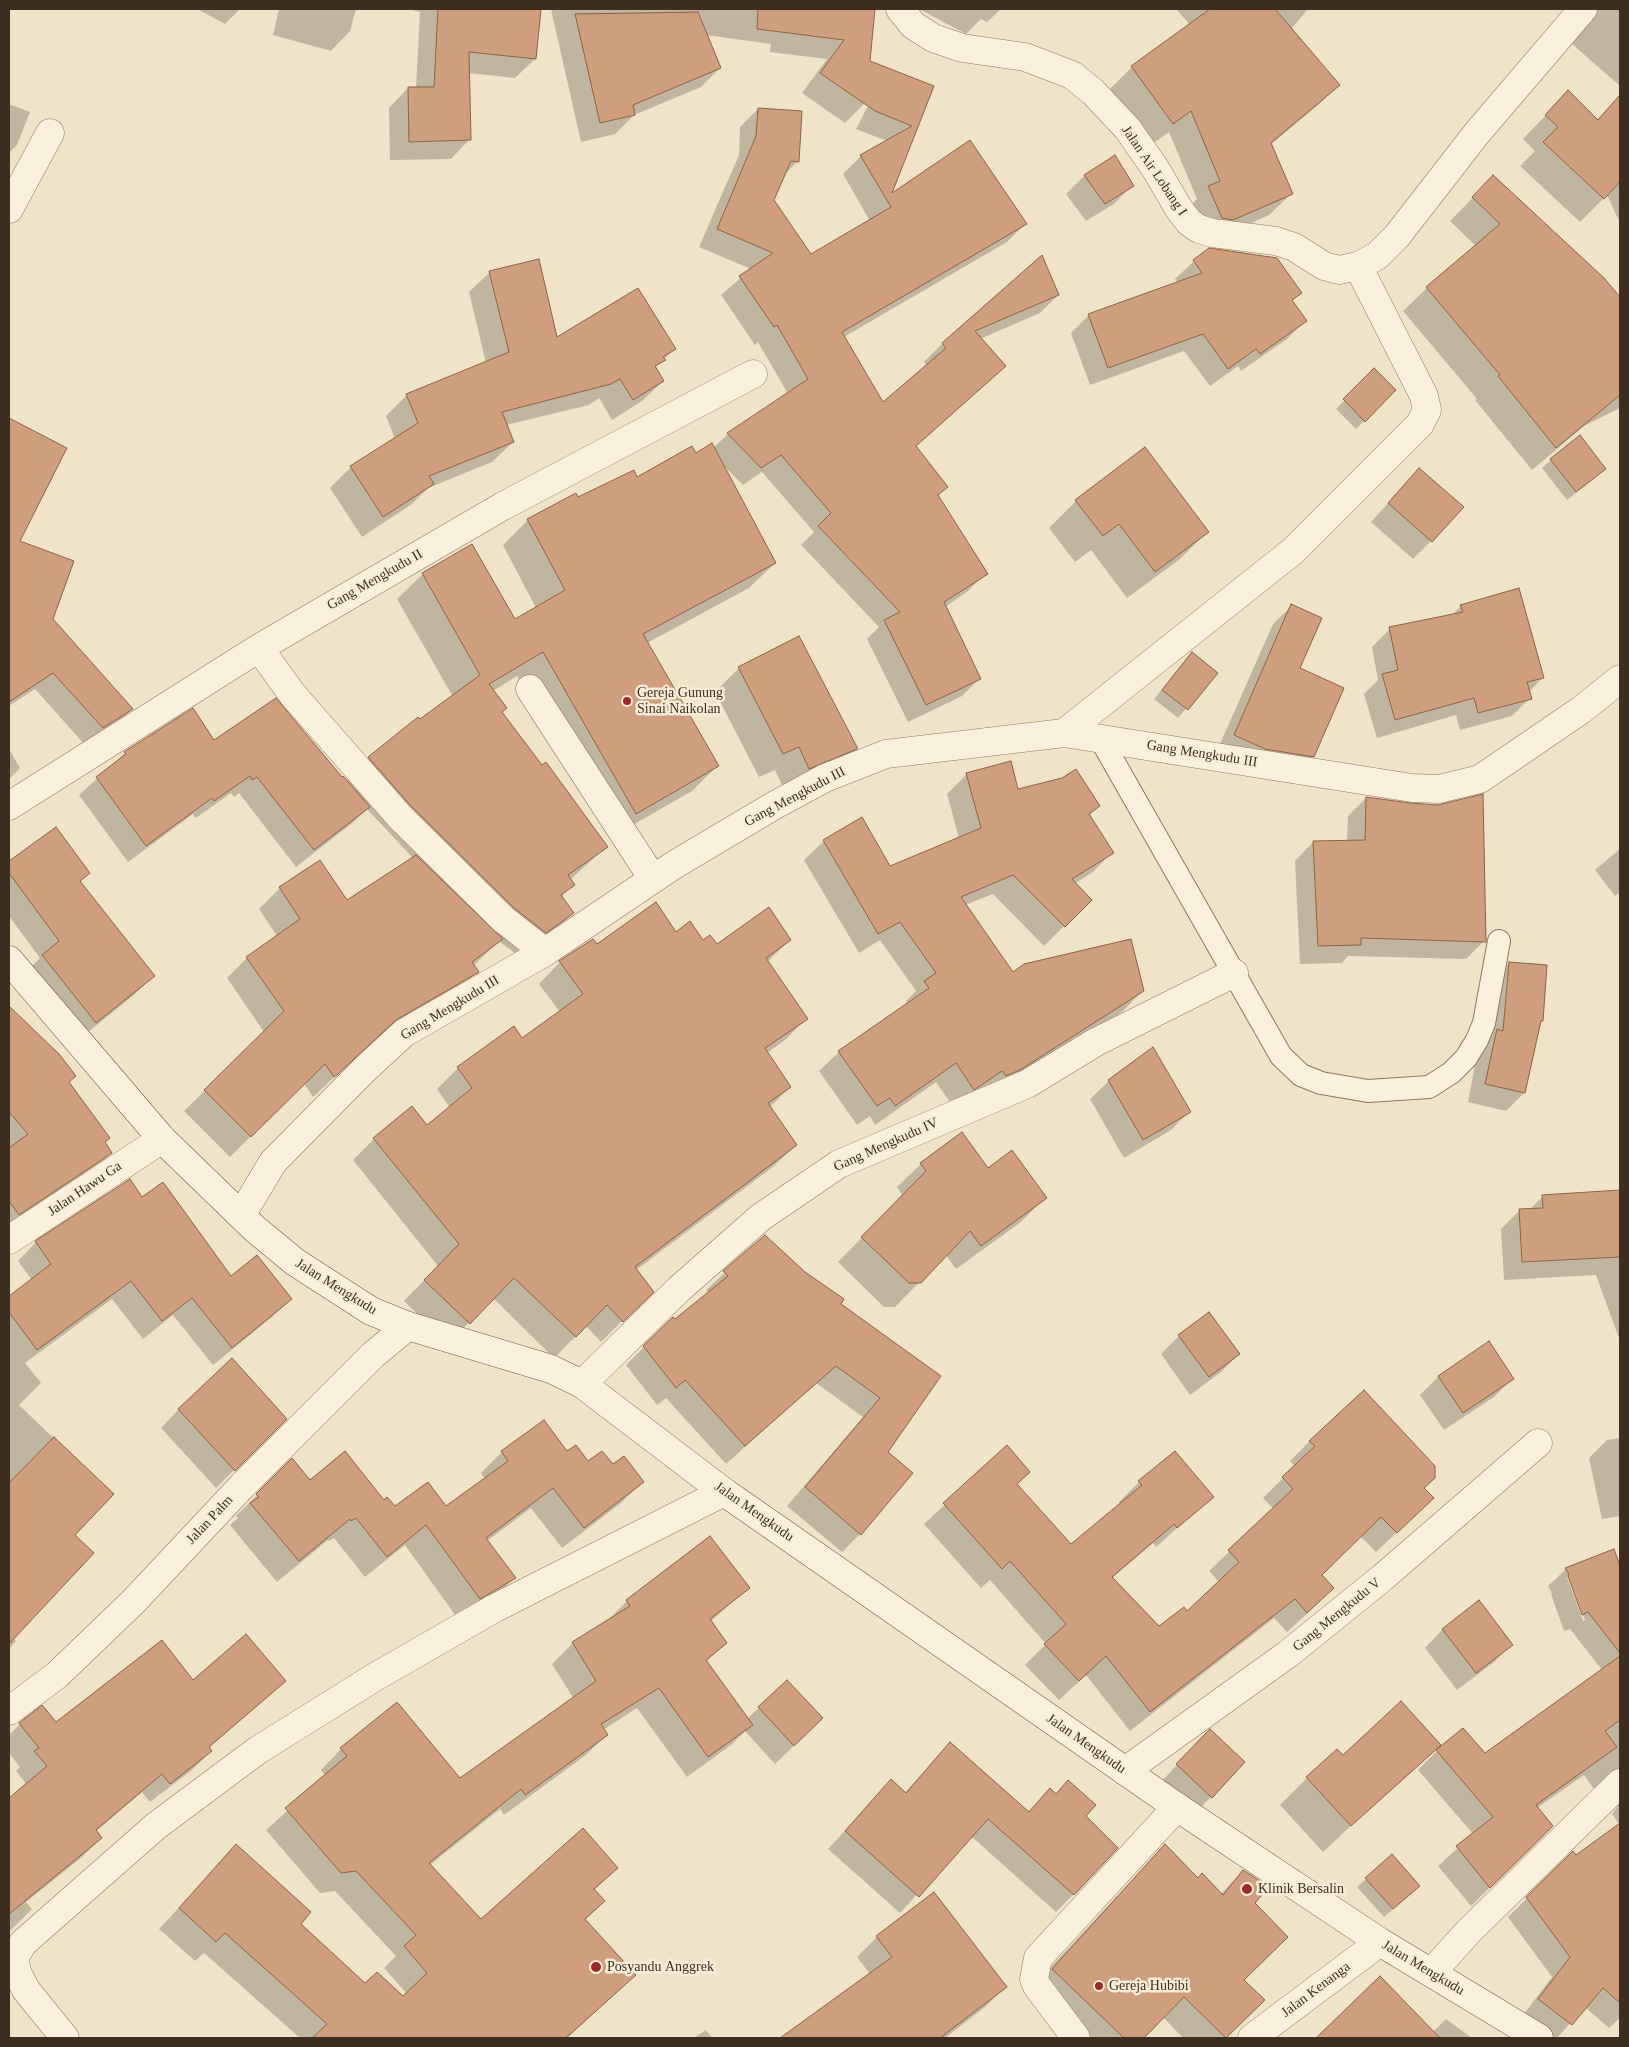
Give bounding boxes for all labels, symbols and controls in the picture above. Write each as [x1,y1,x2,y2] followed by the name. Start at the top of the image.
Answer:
[1118,123,1190,219] street label: Jalan Air Lobang I
[324,546,426,614] street label: Gang Mengkudu II
[637,685,723,718] place label: Gereja Gunung Sinai Naikolan
[621,695,633,707] marker: Gereja Gunung Sinai Naikolan
[1145,737,1259,771] street label: Gang Mengkudu III
[742,763,848,831] street label: Gang Mengkudu III
[398,972,502,1044] street label: Gang Mengkudu III
[831,1114,941,1176] street label: Gang Mengkudu IV
[45,1158,125,1220] street label: Jalan Hawu Ga
[292,1255,380,1319] street label: Jalan Mengkudu
[711,1478,797,1546] street label: Jalan Mengkudu
[183,1492,237,1548] street label: Jalan Palm
[1290,1574,1384,1656] street label: Gang Mengkudu V
[1043,1710,1129,1778] street label: Jalan Mengkudu
[1258,1881,1344,1897] place label: Klinik Bersalin
[1240,1882,1254,1896] marker: Klinik Bersalin
[1379,1937,1467,1999] street label: Jalan Mengkudu
[607,1959,714,1975] place label: Posyandu Anggrek
[1278,1959,1354,2021] street label: Jalan Kenanga
[589,1960,603,1974] marker: Posyandu Anggrek
[1109,1978,1189,1994] place label: Gereja Hubibi
[1093,1980,1105,1992] marker: Gereja Hubibi

